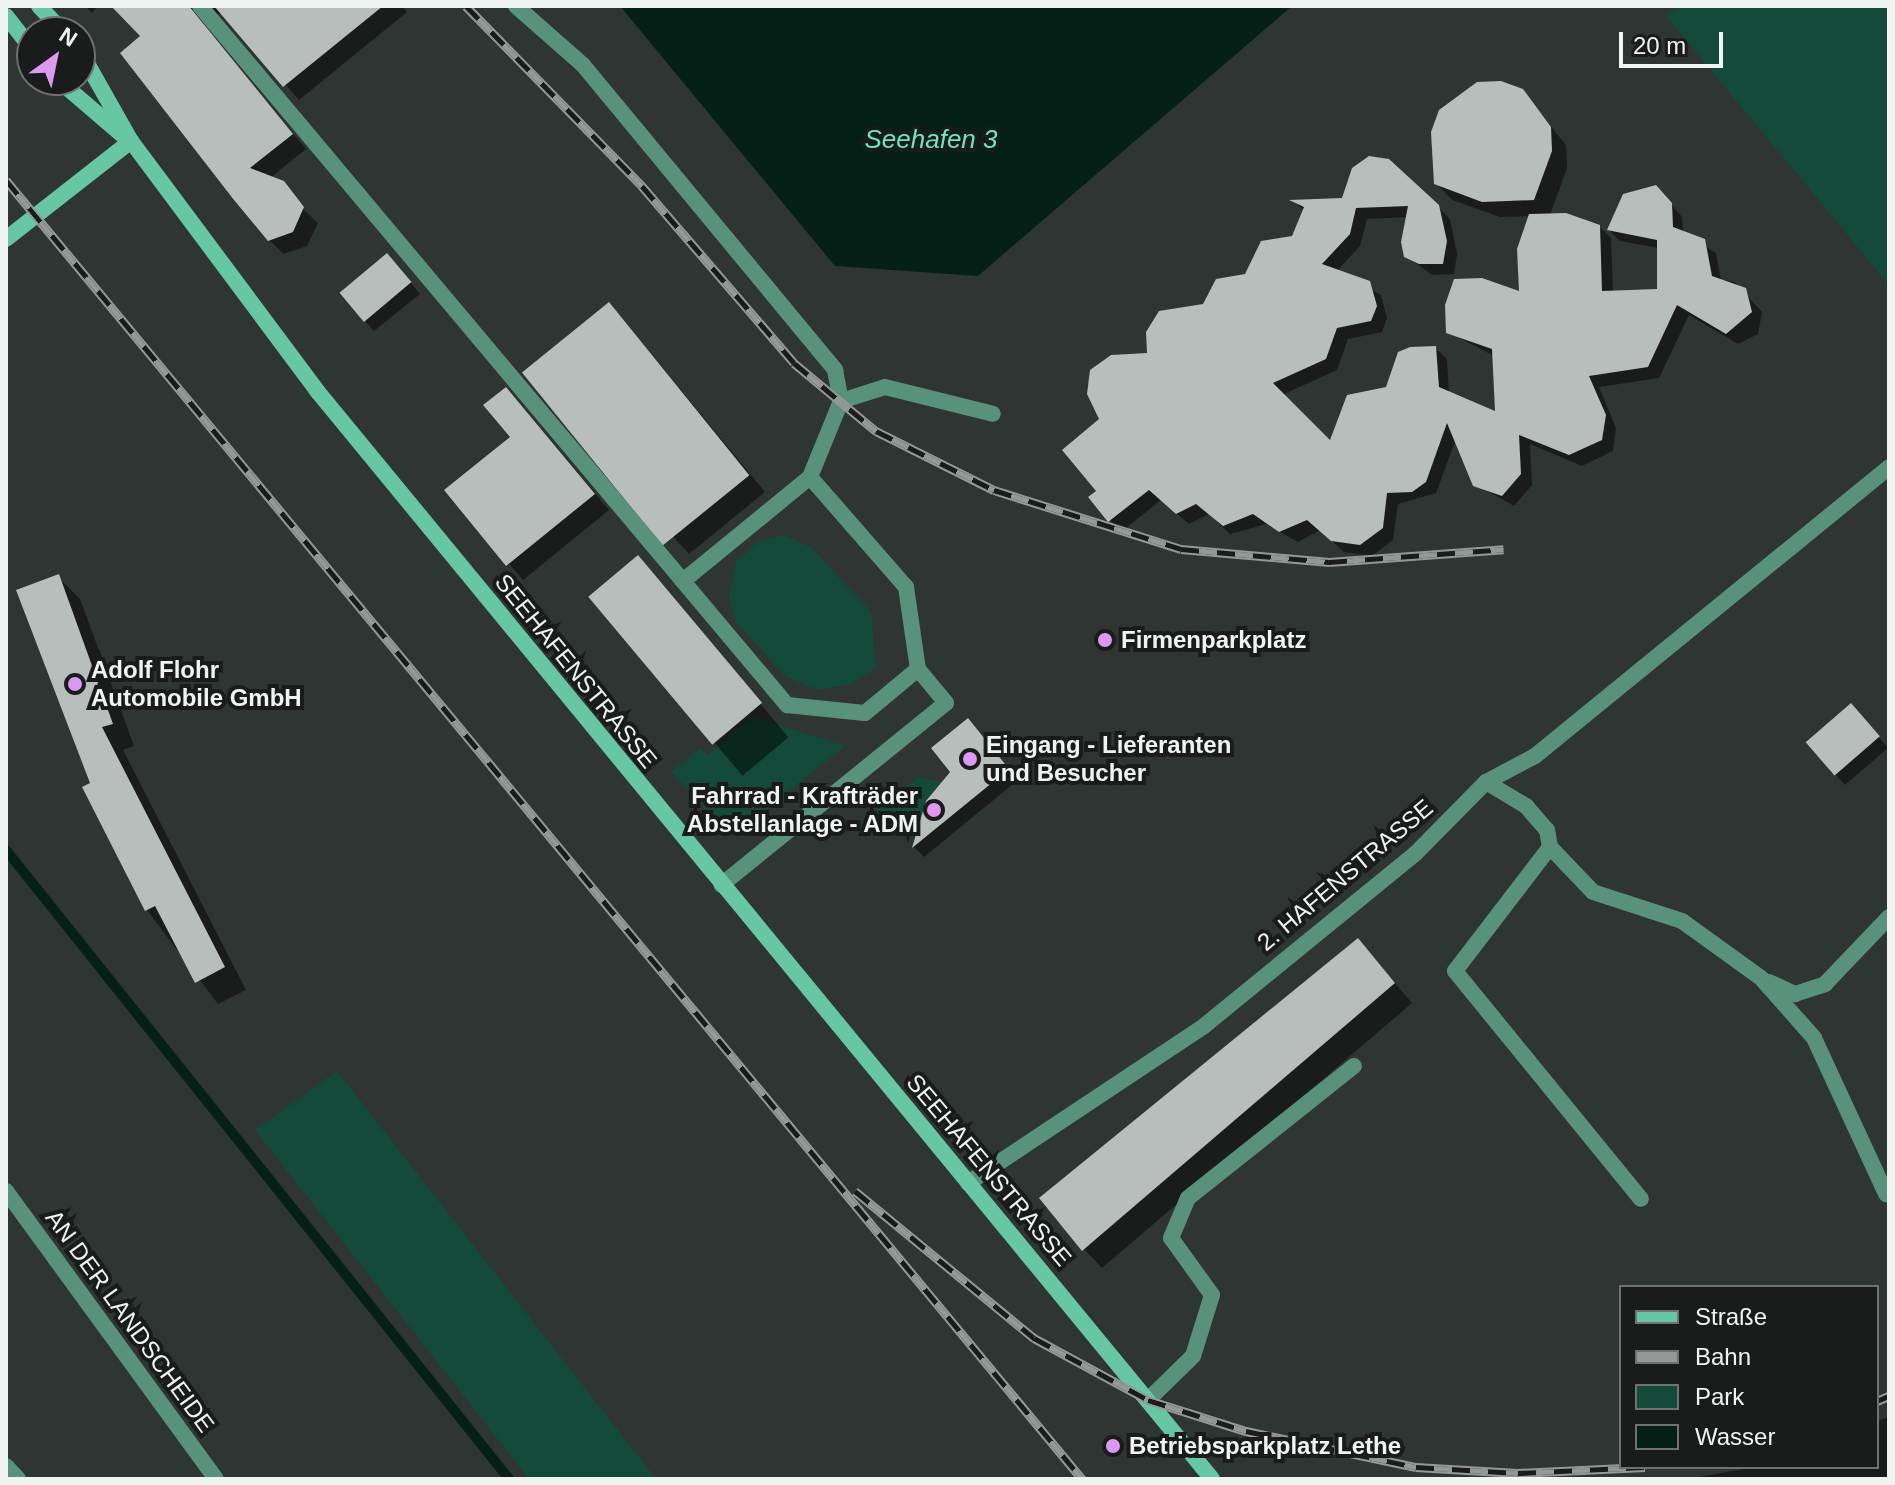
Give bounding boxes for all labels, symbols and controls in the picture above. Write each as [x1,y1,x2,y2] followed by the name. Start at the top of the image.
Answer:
[16,16,96,96] north arrow
[1623,16,1727,66] scale bar
[55,22,82,52] text: N
[1633,32,1686,59] text: 20 m
[864,124,998,156] water label: Seehafen 3
[489,568,663,774] street label: SEEHAFENSTRASSE
[1121,626,1306,654] place label: Firmenparkplatz
[1096,631,1114,649] marker: Firmenparkplatz
[91,656,302,712] place label: Adolf Flohr Automobile GmbH
[66,675,84,693] marker: Adolf Flohr Automobile GmbH
[986,731,1231,787] place label: Eingang - Lieferanten und Besucher
[961,750,979,768] marker: Eingang - Lieferanten und Besucher
[686,782,918,838] place label: Fahrrad - Krafträder Abstellanlage - ADM
[1251,793,1439,957] street label: 2. HAFENSTRASSE
[925,801,943,819] marker: Fahrrad - Krafträder Abstellanlage - ADM
[900,1068,1078,1272] street label: SEEHAFENSTRASSE
[40,1204,220,1438] street label: AN DER LANDSCHEIDE
[1619,1285,1879,1469] legend
[1695,1303,1767,1330] text: Straße
[1695,1343,1751,1370] text: Bahn
[1695,1383,1744,1410] text: Park
[1695,1423,1775,1450] text: Wasser
[1129,1432,1401,1460] place label: Betriebsparkplatz Lethe
[1104,1437,1122,1455] marker: Betriebsparkplatz Lethe

